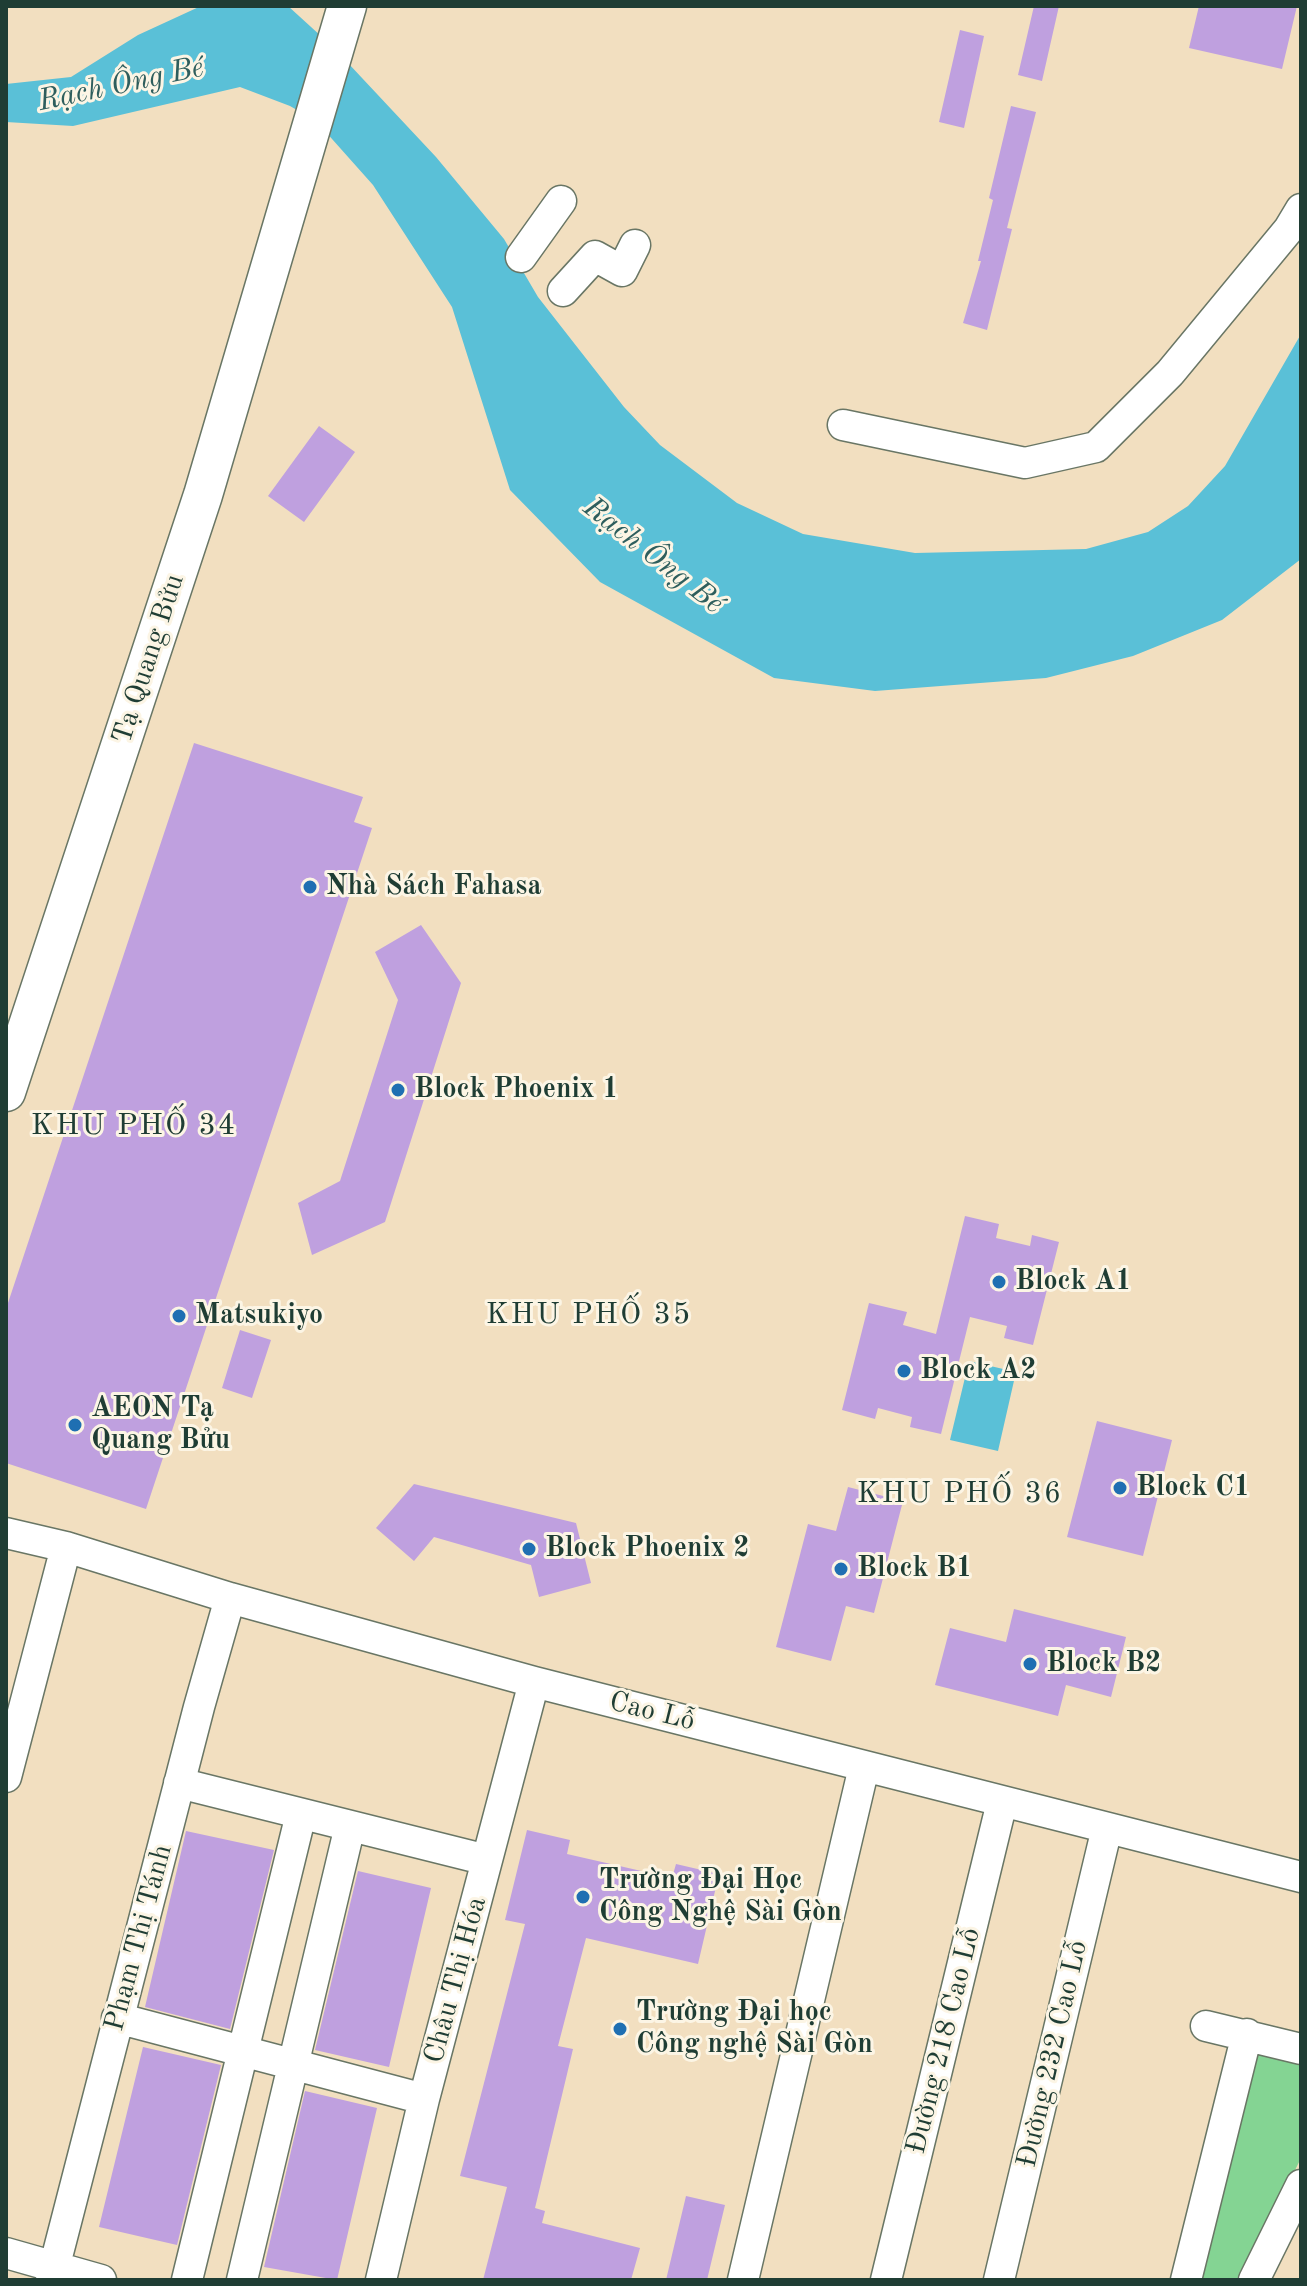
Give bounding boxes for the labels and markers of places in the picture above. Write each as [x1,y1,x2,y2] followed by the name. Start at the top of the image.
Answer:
[326,870,542,904] place label: Nhà Sách Fahasa
[301,878,319,896] marker: Nhà Sách Fahasa
[414,1073,618,1107] place label: Block Phoenix 1
[389,1081,407,1099] marker: Block Phoenix 1
[1015,1265,1132,1299] place label: Block A1
[990,1273,1008,1291] marker: Block A1
[195,1299,323,1333] place label: Matsukiyo
[170,1307,188,1325] marker: Matsukiyo
[920,1354,1037,1388] place label: Block A2
[895,1362,913,1380] marker: Block A2
[91,1392,230,1458] place label: AEON Tạ Quang Bửu
[66,1416,84,1434] marker: AEON Tạ Quang Bửu
[1136,1471,1250,1505] place label: Block C1
[1111,1479,1129,1497] marker: Block C1
[545,1532,749,1566] place label: Block Phoenix 2
[520,1540,538,1558] marker: Block Phoenix 2
[857,1552,972,1586] place label: Block B1
[832,1560,850,1578] marker: Block B1
[1046,1647,1161,1681] place label: Block B2
[1021,1655,1039,1673] marker: Block B2
[599,1864,842,1930] place label: Trường Đại Học Công Nghệ Sài Gòn
[574,1888,592,1906] marker: Trường Đại Học Công Nghệ Sài Gòn
[636,1996,873,2062] place label: Trường Đại học Công nghệ Sài Gòn
[611,2020,629,2038] marker: Trường Đại học Công nghệ Sài Gòn

